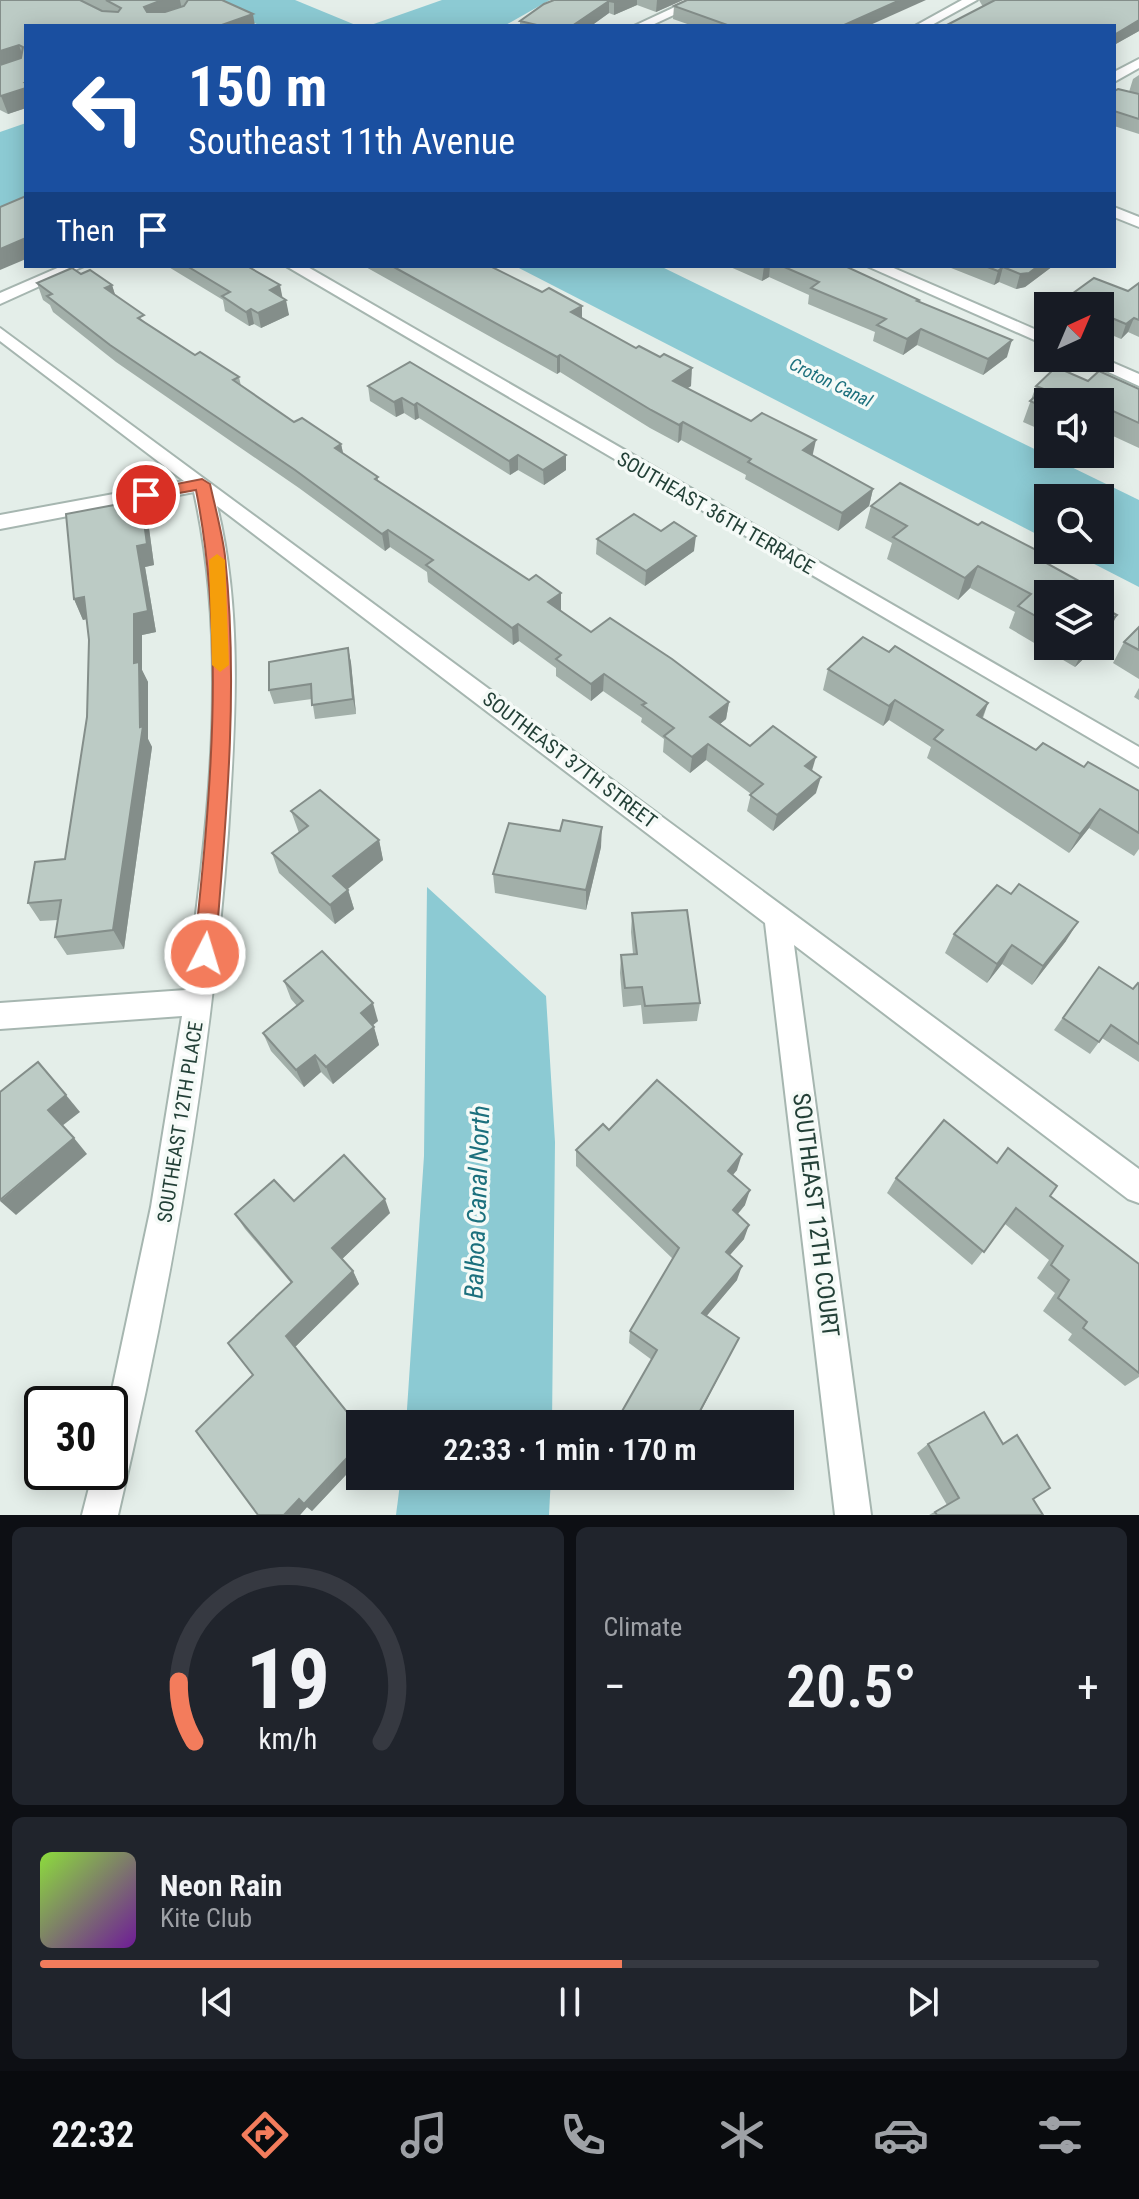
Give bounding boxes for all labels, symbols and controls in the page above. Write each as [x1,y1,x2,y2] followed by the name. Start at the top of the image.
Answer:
[188,54,327,120] text: 150 m
[56,56,160,160] icon: left
[188,121,515,163] text: Southeast 11th Avenue
[131,208,175,252] icon: arrive
[56,213,115,248] text: Then
[1034,292,1114,372] north arrow
[1034,292,1114,660] map controls
[786,353,877,411] water label: Croton Canal
[1034,388,1114,468] button: sound
[613,447,819,579] street label: SOUTHEAST 36TH TERRACE
[112,461,180,529] pin
[124,473,168,517] icon: arrive
[1034,484,1114,564] button: search
[1034,580,1114,660] button: layers
[478,687,662,833] street label: SOUTHEAST 37TH STREET
[163,912,247,996] position arrow
[152,1020,208,1224] street label: SOUTHEAST 12TH PLACE
[787,1091,845,1339] street label: SOUTHEAST 12TH COURT
[459,1105,495,1299] water label: Balboa Canal North
[24,1386,128,1490] speed limit sign: 30
[443,1432,697,1467] text: 22:33 · 1 min · 170 m
[604,1612,682,1642] text: Climate
[246,1631,330,1728] text: 19
[786,1651,917,1722] text: 20.5°
[604,1661,626,1713] text: −
[1077,1661,1099,1713] text: +
[258,1722,317,1756] text: km/h
[160,1868,282,1903] text: Neon Rain
[160,1903,252,1933] text: Kite Club
[195,1980,239,2024] icon: previous
[548,1980,592,2024] icon: pause
[901,1980,945,2024] icon: next
[237,2107,293,2163] icon: directions
[396,2107,452,2163] icon: music
[555,2107,611,2163] icon: phone
[714,2107,770,2163] icon: climate
[873,2107,929,2163] icon: car
[1032,2107,1088,2163] icon: filters
[51,2114,134,2156] text: 22:32

